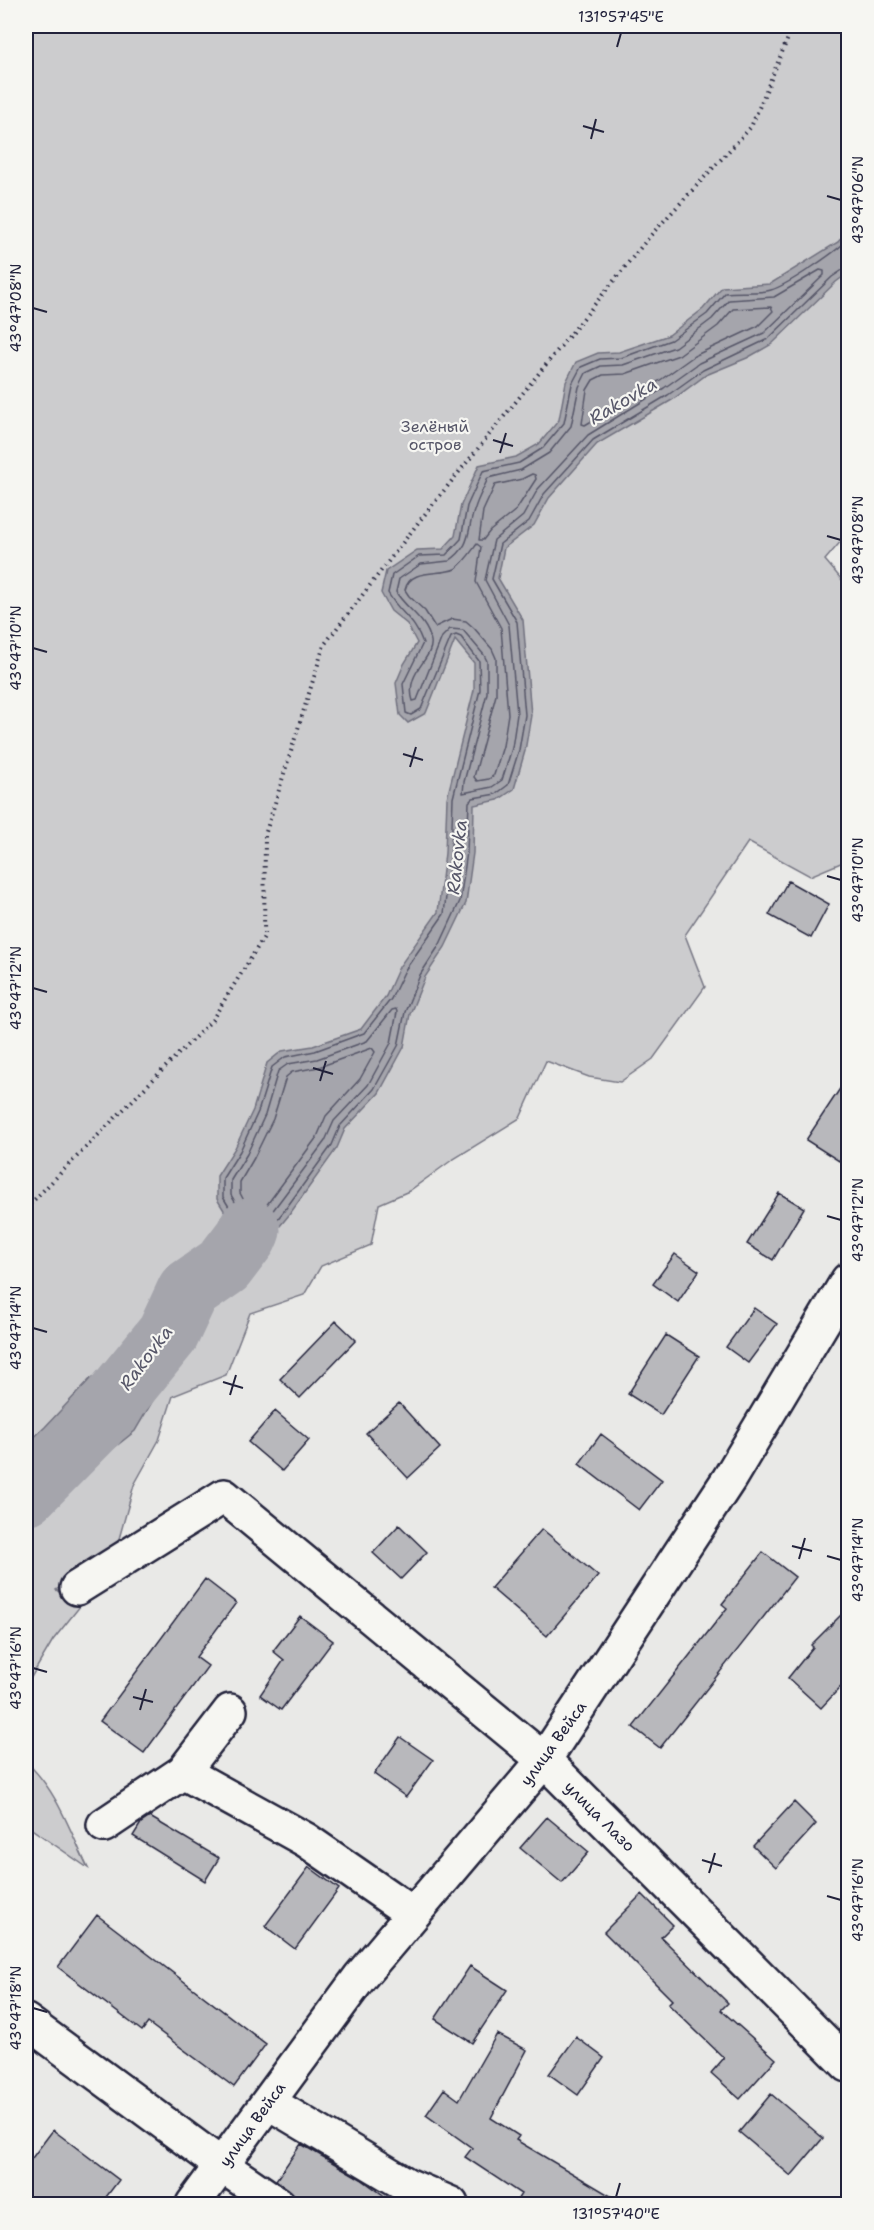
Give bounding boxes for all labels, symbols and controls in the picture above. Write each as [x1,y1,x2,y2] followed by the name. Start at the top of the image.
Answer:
[578,7,664,27] text: 131°57'45"E
[848,156,868,244] text: 43°47'06"N
[6,264,26,352] text: 43°47'08"N
[585,372,661,430] water label: Rakovka
[401,416,469,455] park label: Зелёный остров
[848,496,868,584] text: 43°47'08"N
[6,605,26,691] text: 43°47'10"N
[441,818,473,896] water label: Rakovka
[848,837,868,923] text: 43°47'10"N
[6,946,26,1030] text: 43°47'12"N
[848,1178,868,1262] text: 43°47'12"N
[6,1286,26,1370] text: 43°47'14"N
[114,1321,178,1395] water label: Rakovka
[848,1518,868,1602] text: 43°47'14"N
[6,1626,26,1710] text: 43°47'16"N
[516,1697,591,1790] street label: улица Вейса
[560,1776,640,1856] street label: улица Лазо
[848,1858,868,1942] text: 43°47'16"N
[6,1965,26,2051] text: 43°47'18"N
[215,2078,290,2171] street label: улица Вейса
[572,2204,660,2224] text: 131°57'40"E

